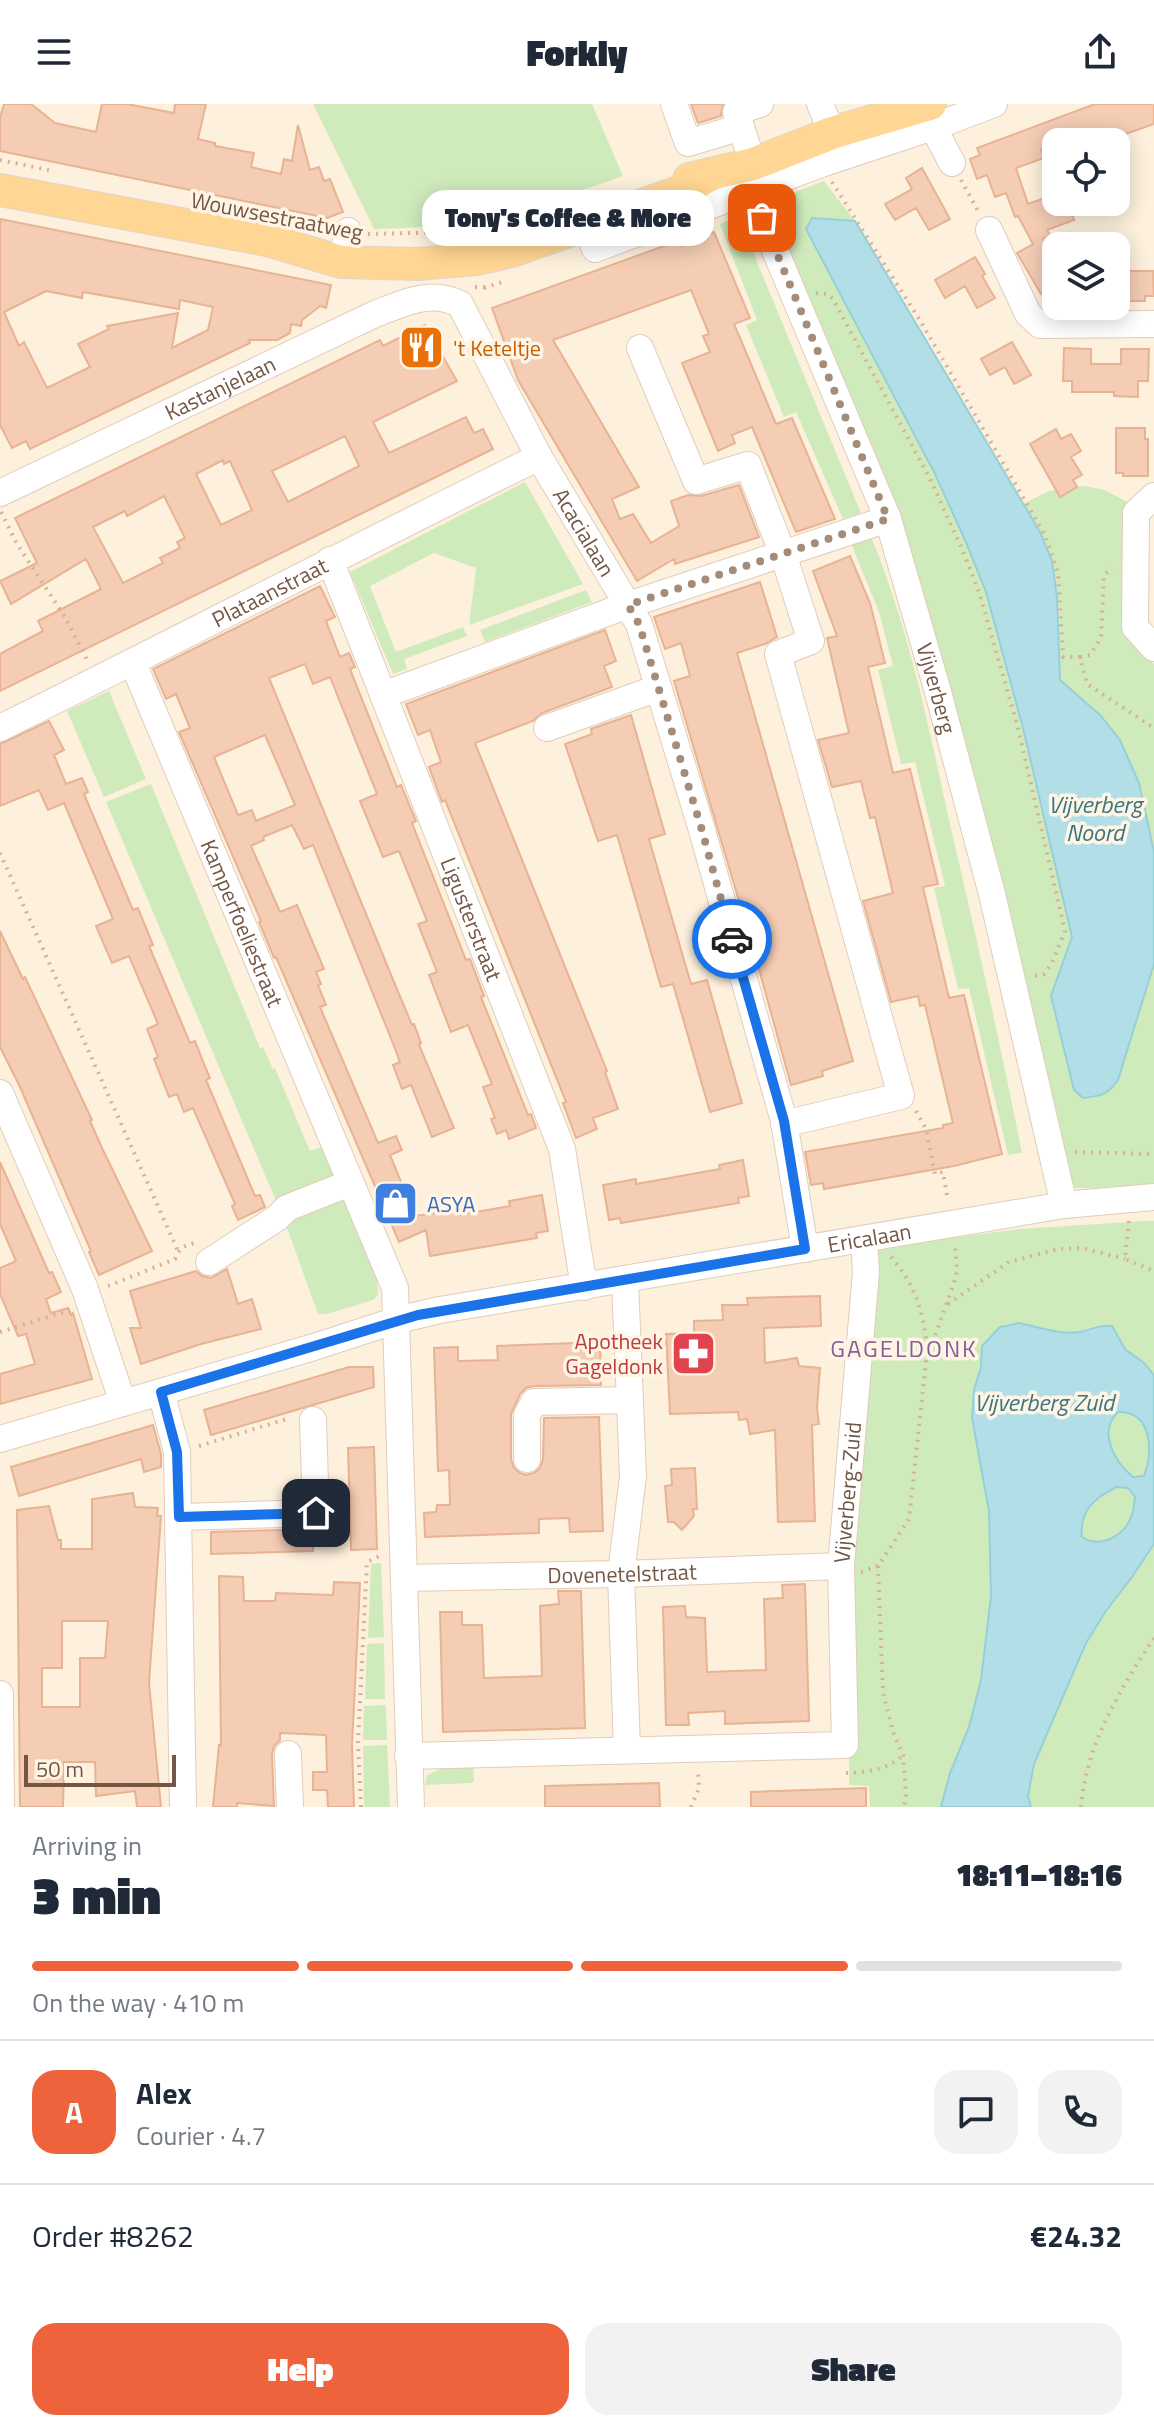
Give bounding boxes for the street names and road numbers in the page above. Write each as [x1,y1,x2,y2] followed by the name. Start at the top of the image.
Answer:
[188,183,366,249] street label: Wouwsestraatweg
[159,347,281,429] street label: Kastanjelaan
[544,481,624,583] street label: Acacialaan
[206,548,334,636] street label: Plataanstraat
[908,639,965,738] street label: Vijverberg
[192,834,292,1012] street label: Kamperfoeliestraat
[432,852,511,986] street label: Ligusterstraat
[825,1214,914,1262] street label: Ericalaan
[824,1420,870,1564] street label: Vijverberg-Zuid
[547,1554,697,1592] street label: Dovenetelstraat

